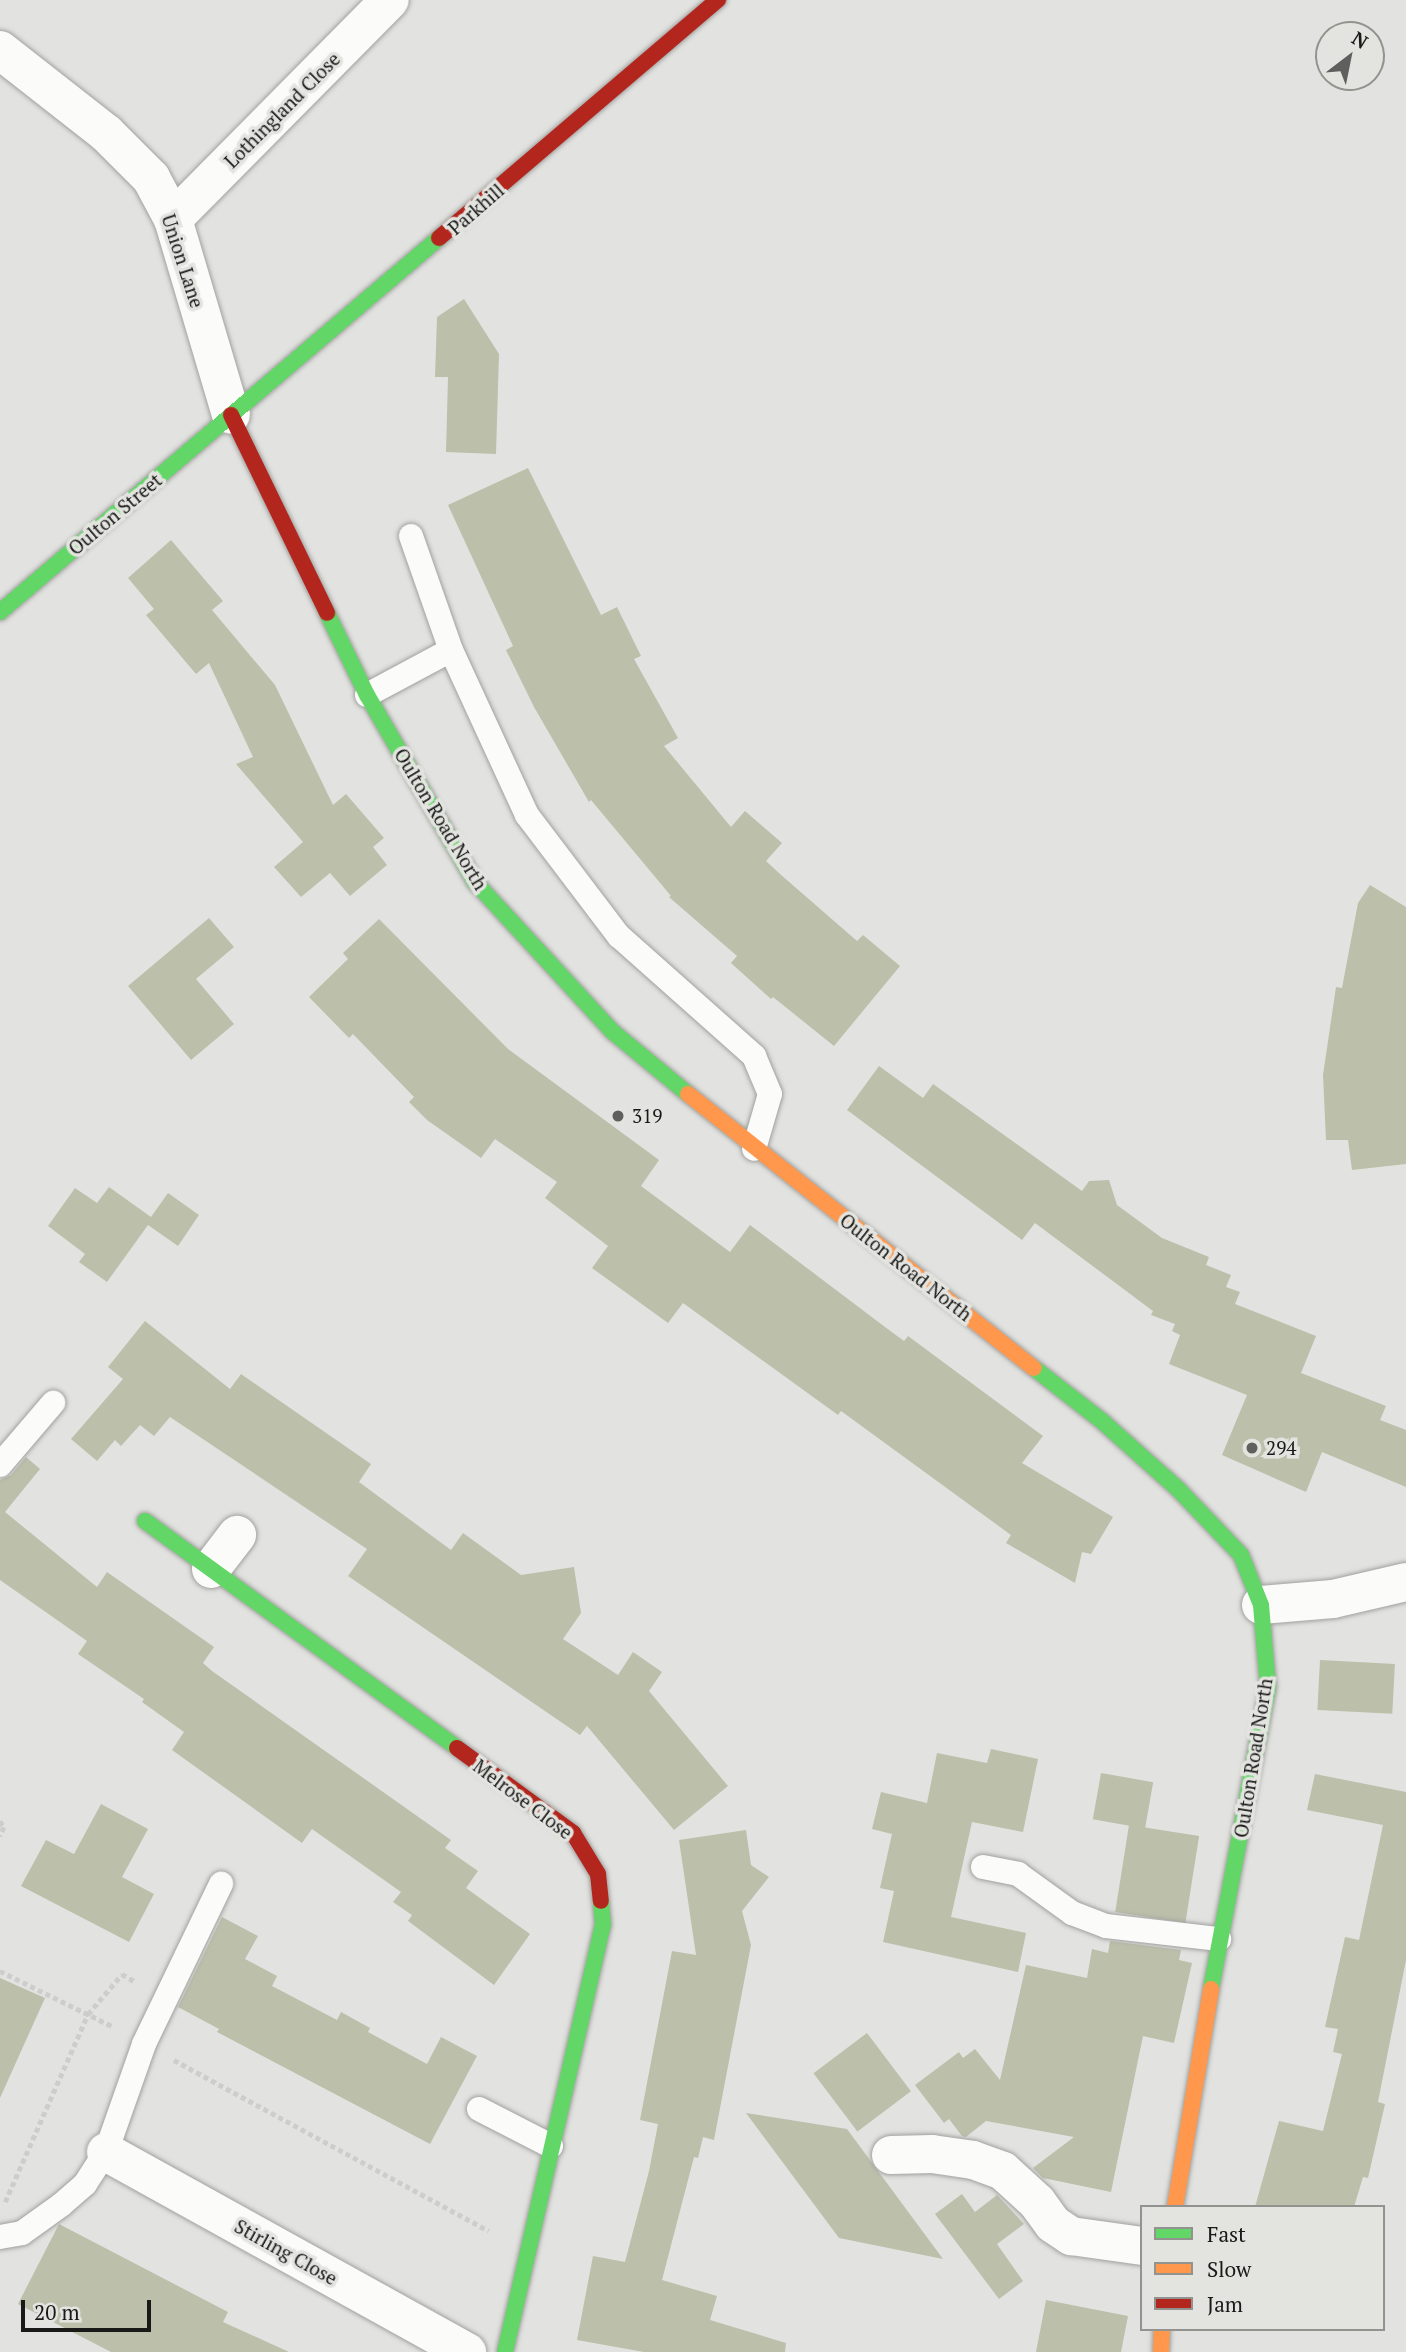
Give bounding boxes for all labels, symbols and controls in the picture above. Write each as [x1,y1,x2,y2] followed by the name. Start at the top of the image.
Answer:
[1315,21,1385,91] north arrow
[1348,25,1373,54] text: N
[220,48,344,172] street label: Lothingland Close
[443,179,509,239] street label: Parkhill
[157,211,209,311] street label: Union Lane
[64,468,166,560] street label: Oulton Street
[390,744,492,894] street label: Oulton Road North
[632,1105,662,1127] place label: 319
[610,1108,626,1124] marker: 319
[836,1208,976,1326] street label: Oulton Road North
[1266,1437,1296,1459] place label: 294
[1244,1440,1260,1456] marker: 294
[1229,1677,1277,1839] street label: Oulton Road North
[469,1754,577,1844] street label: Melrose Close
[1140,2205,1385,2331] legend
[231,2214,341,2290] street label: Stirling Close
[1207,2220,1246,2248] text: Fast
[1207,2255,1251,2283] text: Slow
[24,2286,154,2330] scale bar
[1207,2290,1243,2318] text: Jam
[34,2298,80,2326] text: 20 m

